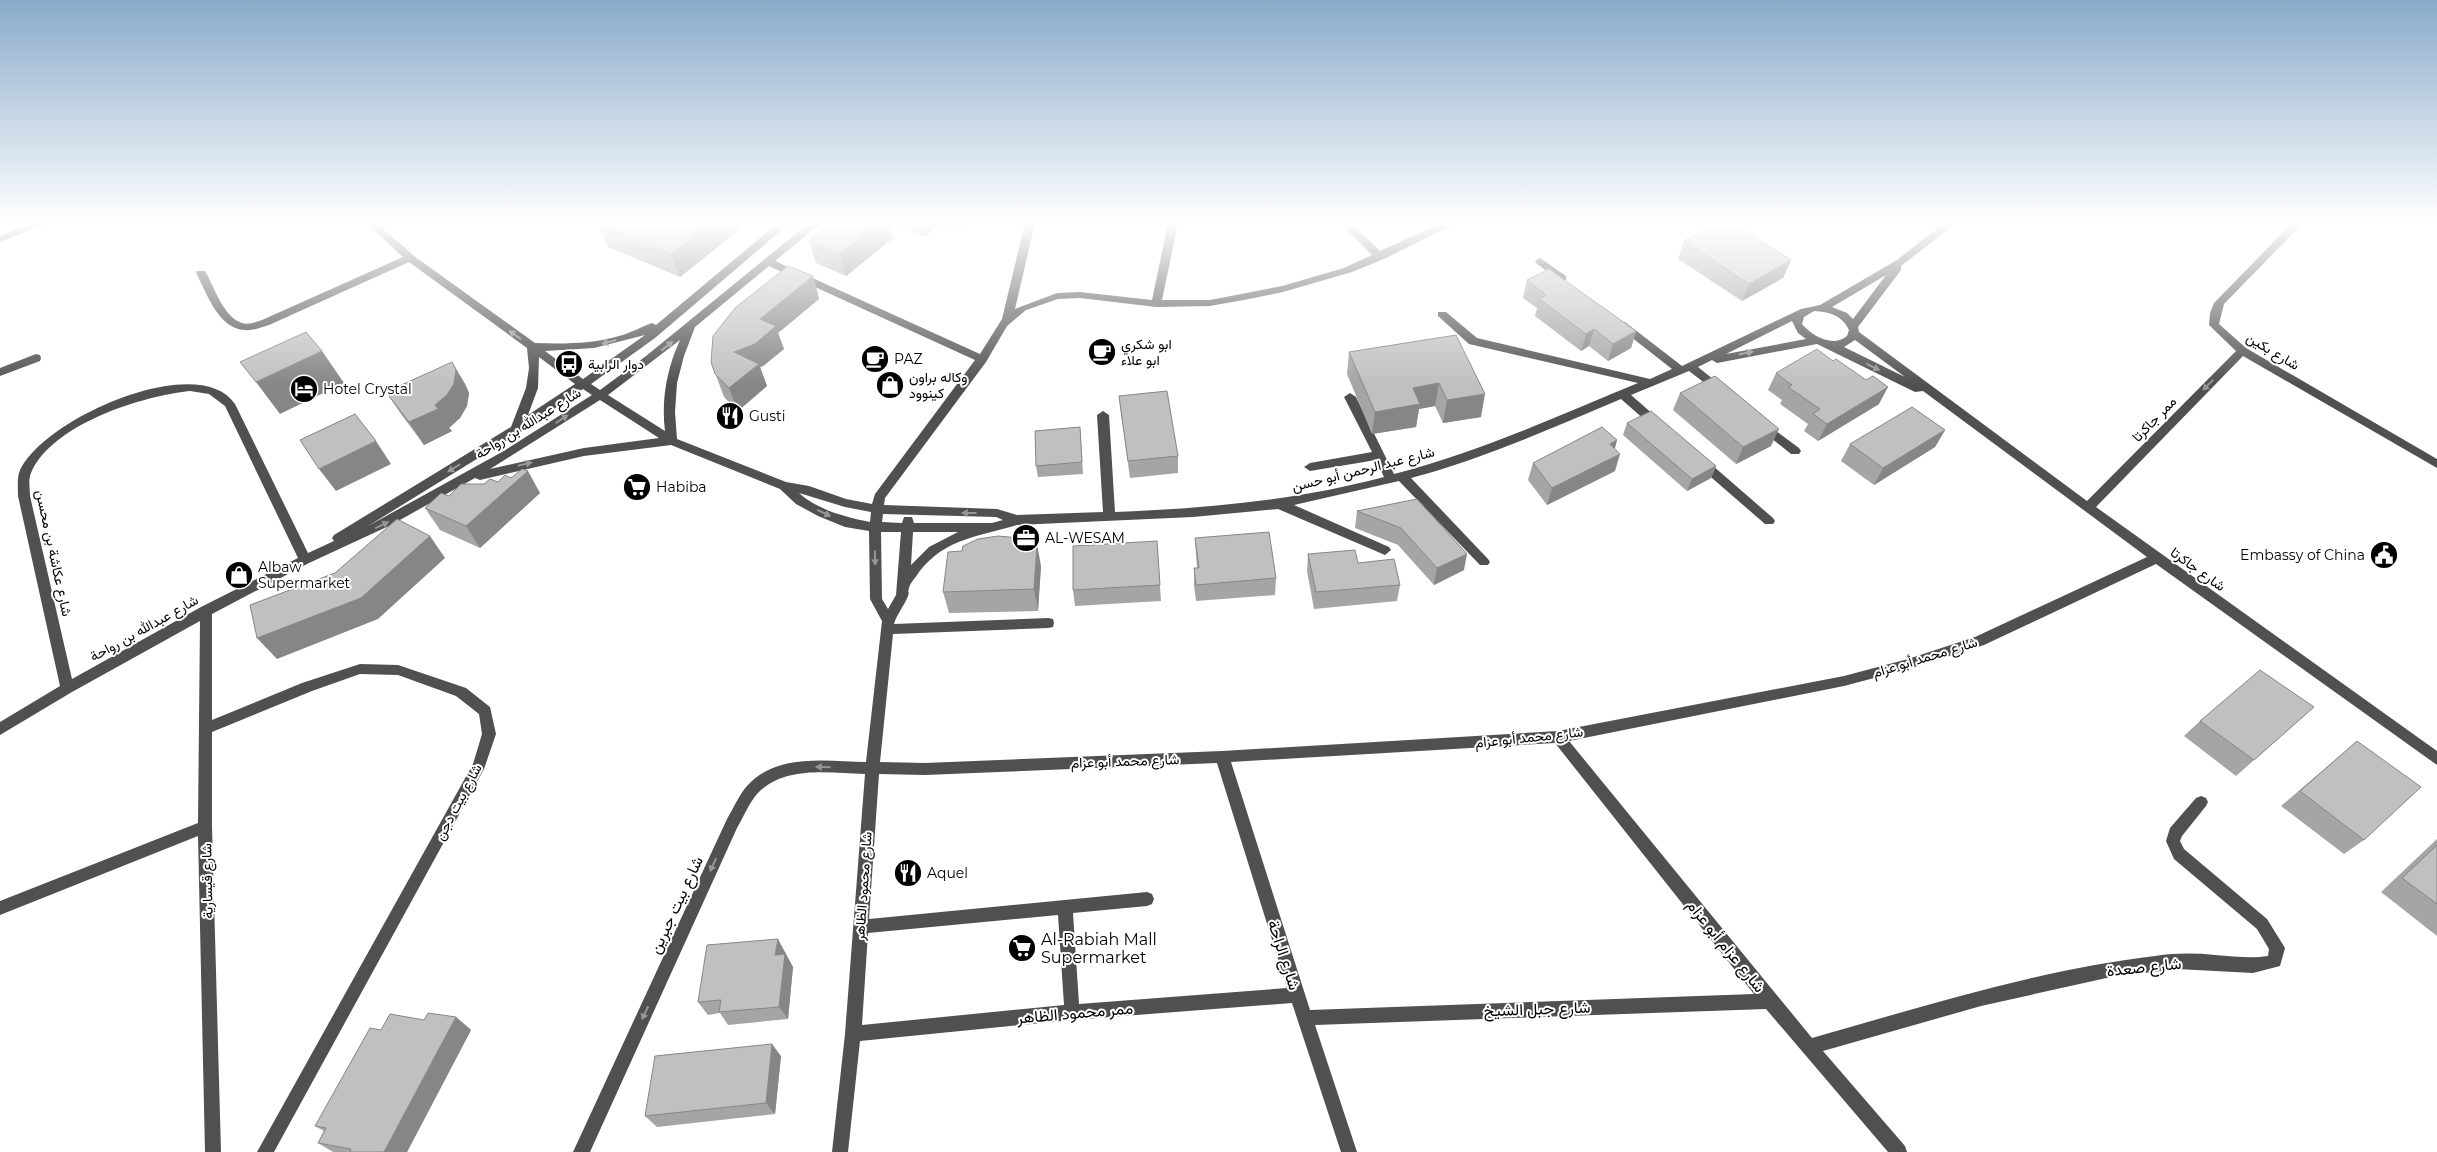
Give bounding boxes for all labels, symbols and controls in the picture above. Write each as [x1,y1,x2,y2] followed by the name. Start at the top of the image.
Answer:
[2242,328,2303,376] street label: شارع بكين
[508,330,522,340] one-way arrow
[1121,335,1172,369] place label: ابو شكري ابو علاء
[1087,337,1117,367] cafe icon: ابو شكري ابو علاء
[601,339,616,347] one-way arrow
[660,341,673,352] one-way arrow
[860,344,890,374] cafe icon: PAZ
[554,349,584,379] bus stop icon: دوار الرابية
[1738,349,1754,357] one-way arrow
[894,350,923,368] place label: PAZ
[588,355,644,373] place label: دوار الرابية
[1865,363,1880,371] one-way arrow
[909,368,968,402] place label: وكاله براون كينوود
[875,370,905,400] shop icon: وكاله براون كينوود
[289,374,319,404] hotel icon: Hotel Crystal
[2202,379,2214,391] one-way arrow
[323,380,412,398] place label: Hotel Crystal
[472,383,585,464] street label: شارع عبدالله بن رواحة
[2128,392,2180,446] street label: ممر جاكرتا
[715,401,745,431] restaurant icon: Gusti
[749,407,786,425] place label: Gusti
[556,415,569,424] one-way arrow
[1290,443,1437,497] street label: شارع عبد الرحمن أبو حسن
[518,460,533,468] one-way arrow
[447,464,460,473] one-way arrow
[622,472,652,502] supermarket icon: Habiba
[656,478,707,496] place label: Habiba
[30,488,76,618] street label: شارع عكاشة بن محسن
[961,509,977,517] one-way arrow
[817,510,831,518] one-way arrow
[375,521,389,529] one-way arrow
[1011,523,1041,553] office icon: AL-WESAM
[1045,529,1125,547] place label: AL-WESAM
[2369,540,2399,570] public building icon: Embassy of China
[2166,543,2229,597] street label: شارع جاكرتا
[2240,546,2365,564] place label: Embassy of China
[871,550,879,566] one-way arrow
[258,558,351,592] place label: Albaw Supermarket
[224,560,254,590] shop icon: Albaw Supermarket
[87,591,202,667] street label: شارع عبدالله بن رواحة
[1870,633,1980,683] street label: شارع محمد أبو عزام
[1474,722,1584,754] street label: شارع محمد أبو عزام
[1070,750,1180,774] street label: شارع محمد أبو عزام
[430,761,487,844] street label: شارع بيت دجن
[815,762,831,770] one-way arrow
[850,831,878,942] street label: شارع محمود الظاهر
[197,843,219,919] street label: شارع قيسارية
[645,853,709,958] street label: شارع بيت جبرين
[709,858,717,872] one-way arrow
[893,858,923,888] restaurant icon: Aquel
[927,864,968,882] place label: Aquel
[1681,896,1769,997] street label: شارع عزام أبو عزام
[1262,918,1304,993] street label: شارع الراحة
[1041,930,1157,967] place label: Al-Rabiah Mall Supermarket
[1007,933,1037,963] supermarket icon: Al-Rabiah Mall Supermarket
[2106,954,2182,982] street label: شارع صعدة
[1015,998,1134,1029] street label: ممر محمود الظاهر
[1483,998,1591,1022] street label: شارع جبل الشيخ
[641,1006,649,1020] one-way arrow

